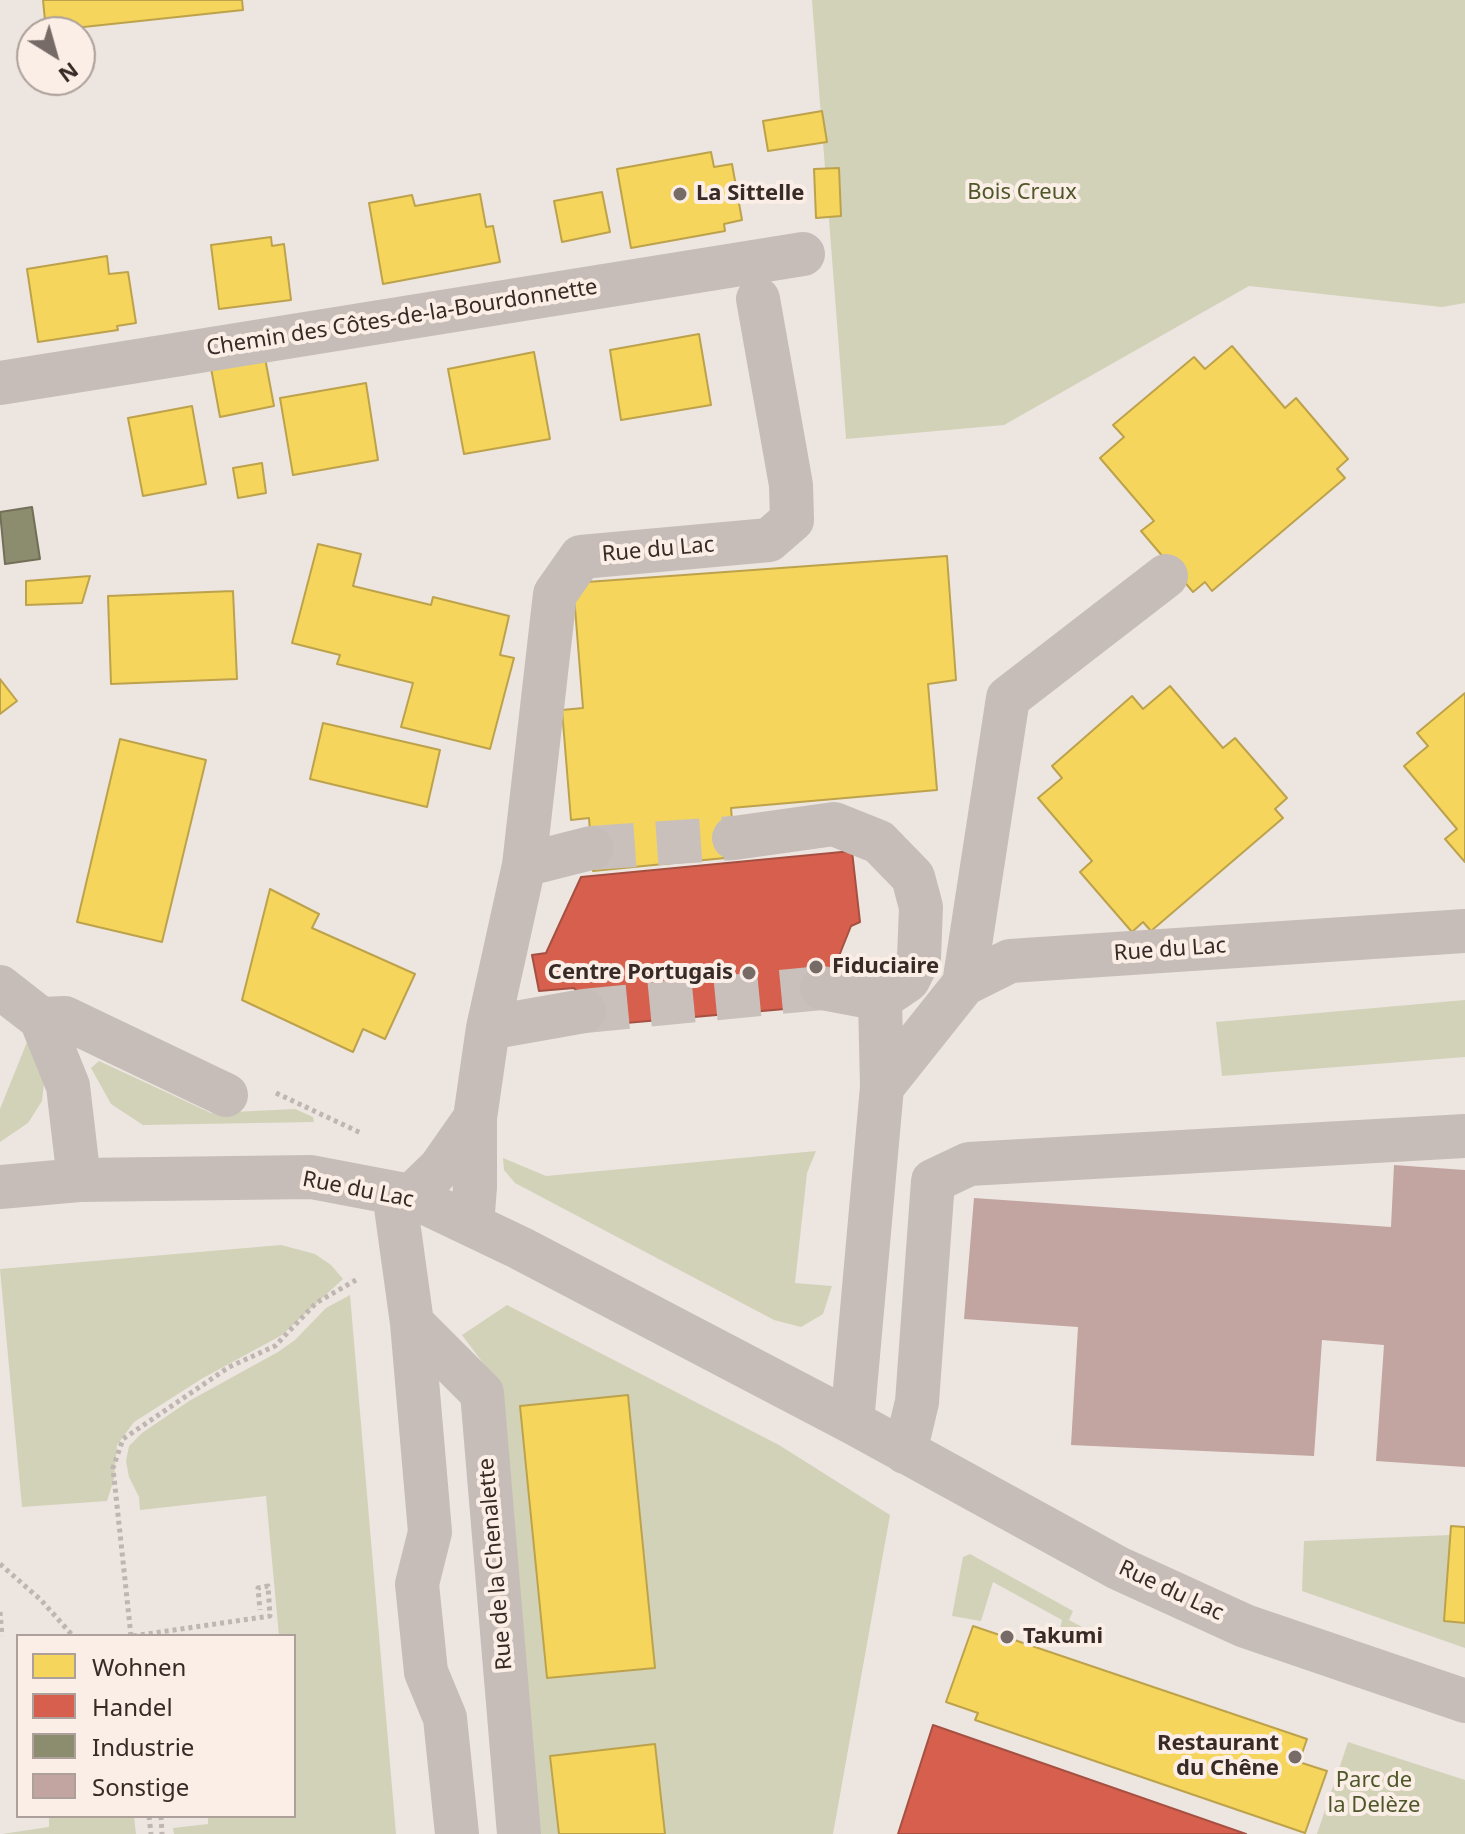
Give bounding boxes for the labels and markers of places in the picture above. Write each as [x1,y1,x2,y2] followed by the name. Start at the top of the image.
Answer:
[696,181,804,207] place label: La Sittelle
[671,185,689,203] marker: La Sittelle
[832,954,939,980] place label: Fiduciaire
[807,958,825,976] marker: Fiduciaire
[548,960,733,986] place label: Centre Portugais
[740,964,758,982] marker: Centre Portugais
[1023,1624,1103,1650] place label: Takumi
[998,1628,1016,1646] marker: Takumi
[1157,1731,1279,1782] place label: Restaurant du Chêne
[1286,1748,1304,1766] marker: Restaurant du Chêne

